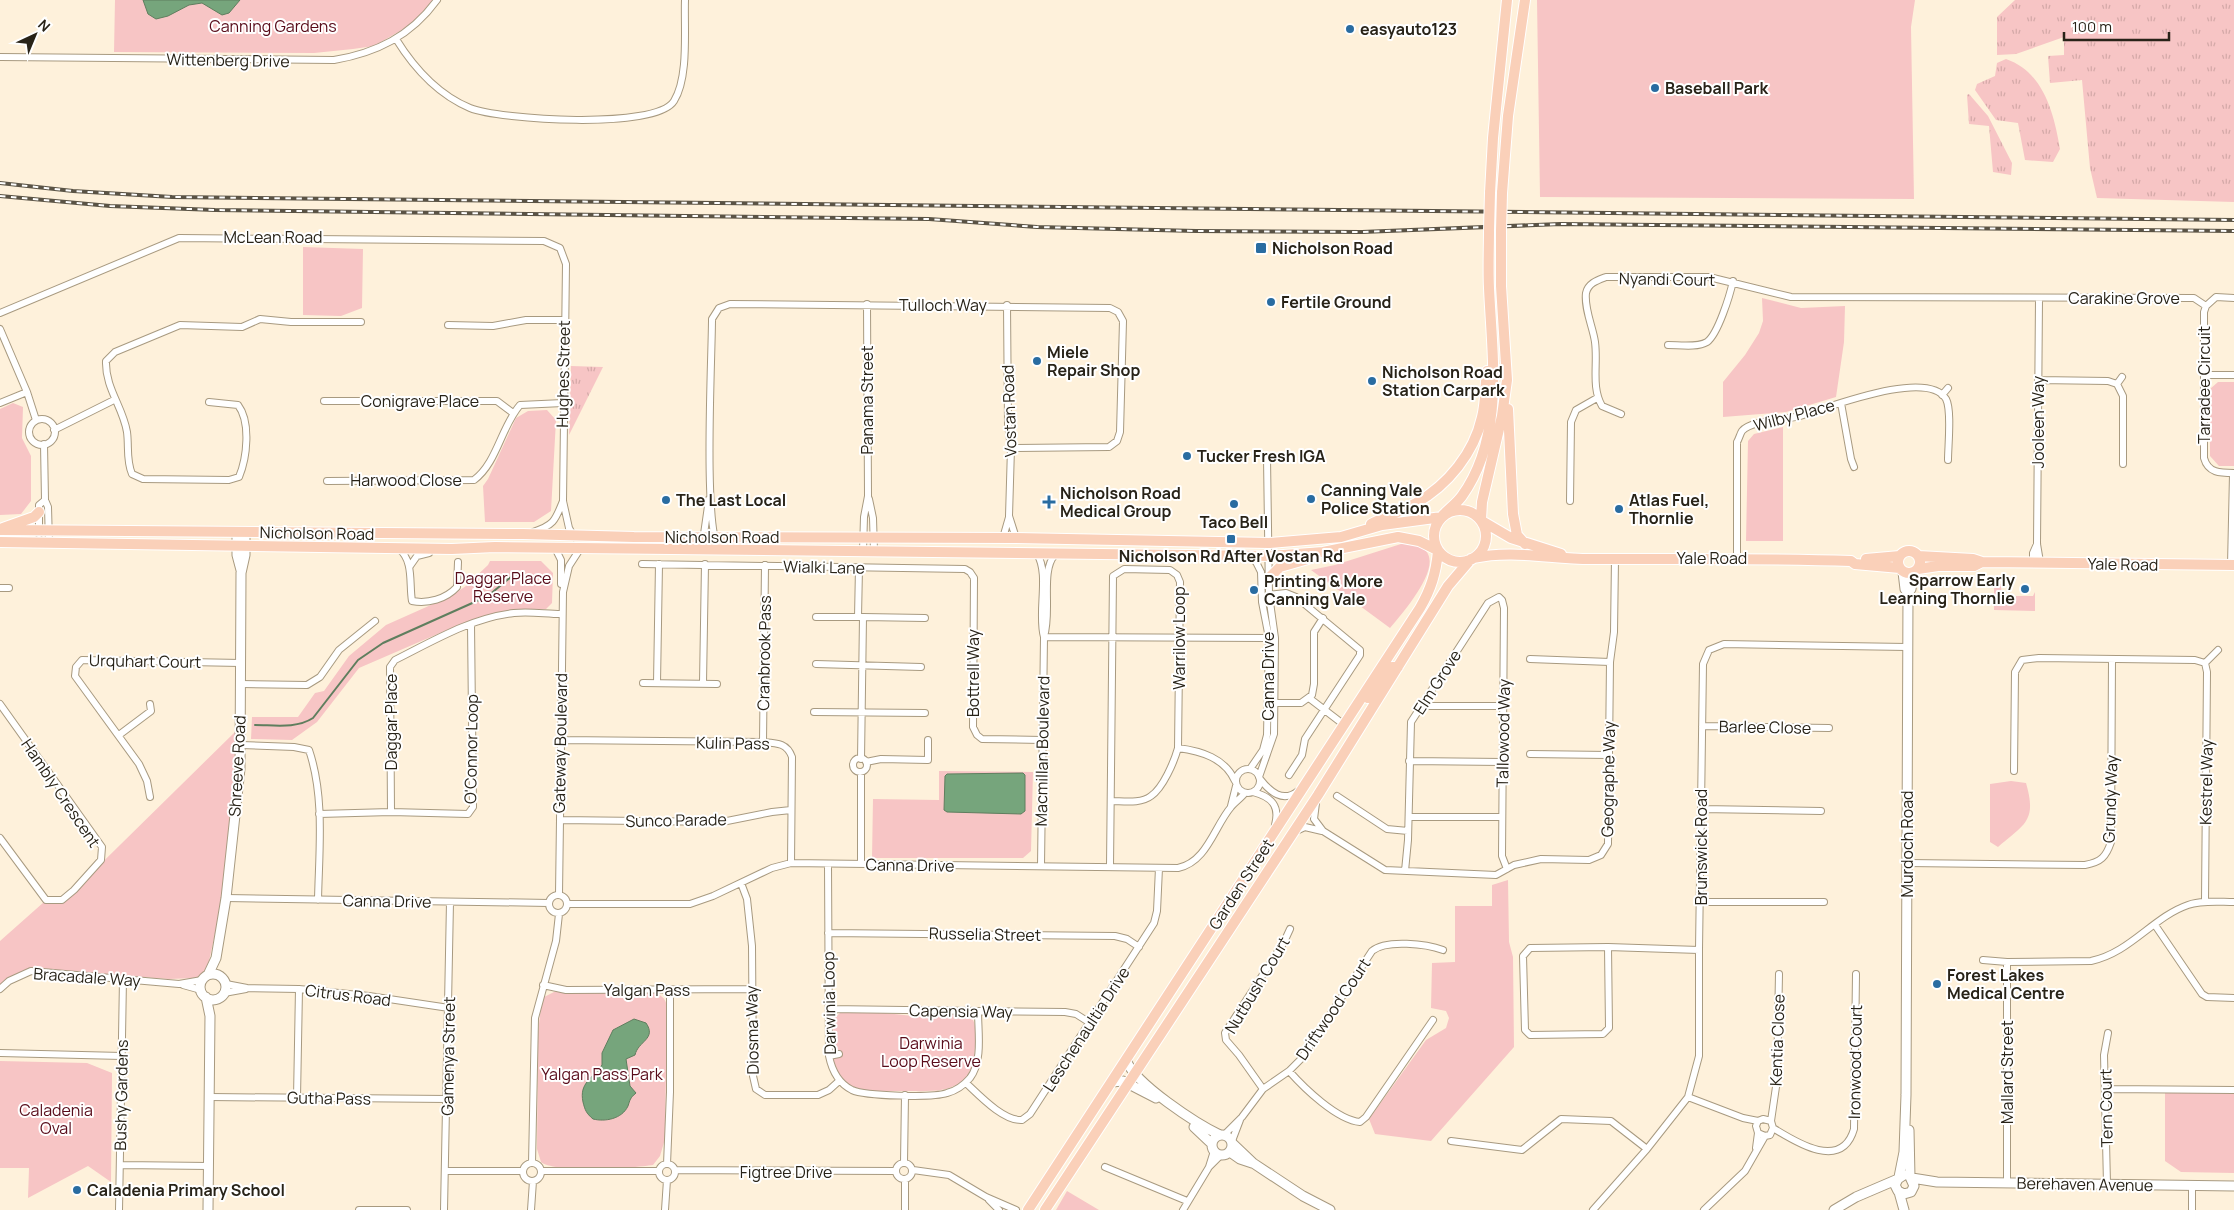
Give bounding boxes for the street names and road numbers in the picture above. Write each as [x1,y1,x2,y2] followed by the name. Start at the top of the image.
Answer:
[166,48,290,72] street label: Wittenberg Drive
[223,226,323,248] street label: McLean Road
[1619,267,1715,291] street label: Nyandi Court
[2068,287,2180,309] street label: Carakine Grove
[899,294,987,316] street label: Tulloch Way
[551,320,575,428] street label: Hughes Street
[2193,326,2215,444] street label: Tarradee Circuit
[856,345,878,455] street label: Panama Street
[996,364,1022,458] street label: Vostan Road
[2027,375,2049,468] street label: Jooleen Way
[361,390,479,412] street label: Conigrave Place
[1751,394,1837,436] street label: Wilby Place
[350,469,462,491] street label: Harwood Close
[259,521,375,545] street label: Nicholson Road
[665,526,779,548] street label: Nicholson Road
[1677,547,1747,569] street label: Yale Road
[2087,552,2159,576] street label: Yale Road
[783,555,865,579] street label: Wialki Lane
[1168,586,1190,690] street label: Warrilow Loop
[752,595,776,711] street label: Cranbrook Pass
[962,629,984,717] street label: Bottrell Way
[1257,632,1279,720] street label: Canna Drive
[1408,645,1466,719] street label: Elm Grove
[89,649,201,673] street label: Urquhart Court
[548,673,572,813] street label: Gateway Boulevard
[380,674,402,770] street label: Daggar Place
[1030,675,1054,827] street label: Macmillan Boulevard
[1491,678,1515,787] street label: Tallowood Way
[459,694,483,804] street label: O'Connor Loop
[223,715,251,817] street label: Shreeve Road
[1719,715,1811,739] street label: Barlee Close
[1596,720,1620,837] street label: Geographe Way
[696,731,770,755] street label: Kulin Pass
[16,734,106,852] street label: Hambly Crescent
[2194,738,2218,825] street label: Kestrel Way
[2097,754,2123,843] street label: Grundy Way
[1690,789,1712,905] street label: Brunswick Road
[1896,791,1918,897] street label: Murdoch Road
[625,808,727,832] street label: Sunco Parade
[1203,834,1279,934] street label: Garden Street
[865,853,955,877] street label: Canna Drive
[342,889,432,913] street label: Canna Drive
[929,922,1041,946] street label: Russelia Street
[1219,932,1295,1038] street label: Nutbush Court
[817,951,841,1055] street label: Darwinia Loop
[1291,954,1375,1064] street label: Driftwood Court
[33,962,142,992] street label: Bracadale Way
[1037,962,1135,1096] street label: Leschenaultia Drive
[304,979,392,1011] street label: Citrus Road
[604,979,690,1001] street label: Yalgan Pass
[740,985,764,1075] street label: Diosma Way
[1764,994,1790,1086] street label: Kentia Close
[436,996,460,1116] street label: Gamenya Street
[909,999,1014,1023] street label: Capensia Way
[1843,1005,1867,1119] street label: Ironwood Court
[1996,1020,2018,1124] street label: Mallard Street
[109,1039,133,1151] street label: Bushy Gardens
[2094,1068,2118,1148] street label: Tern Court
[287,1086,371,1110] street label: Gutha Pass
[740,1161,832,1183] street label: Figtree Drive
[2017,1172,2153,1196] street label: Berehaven Avenue

